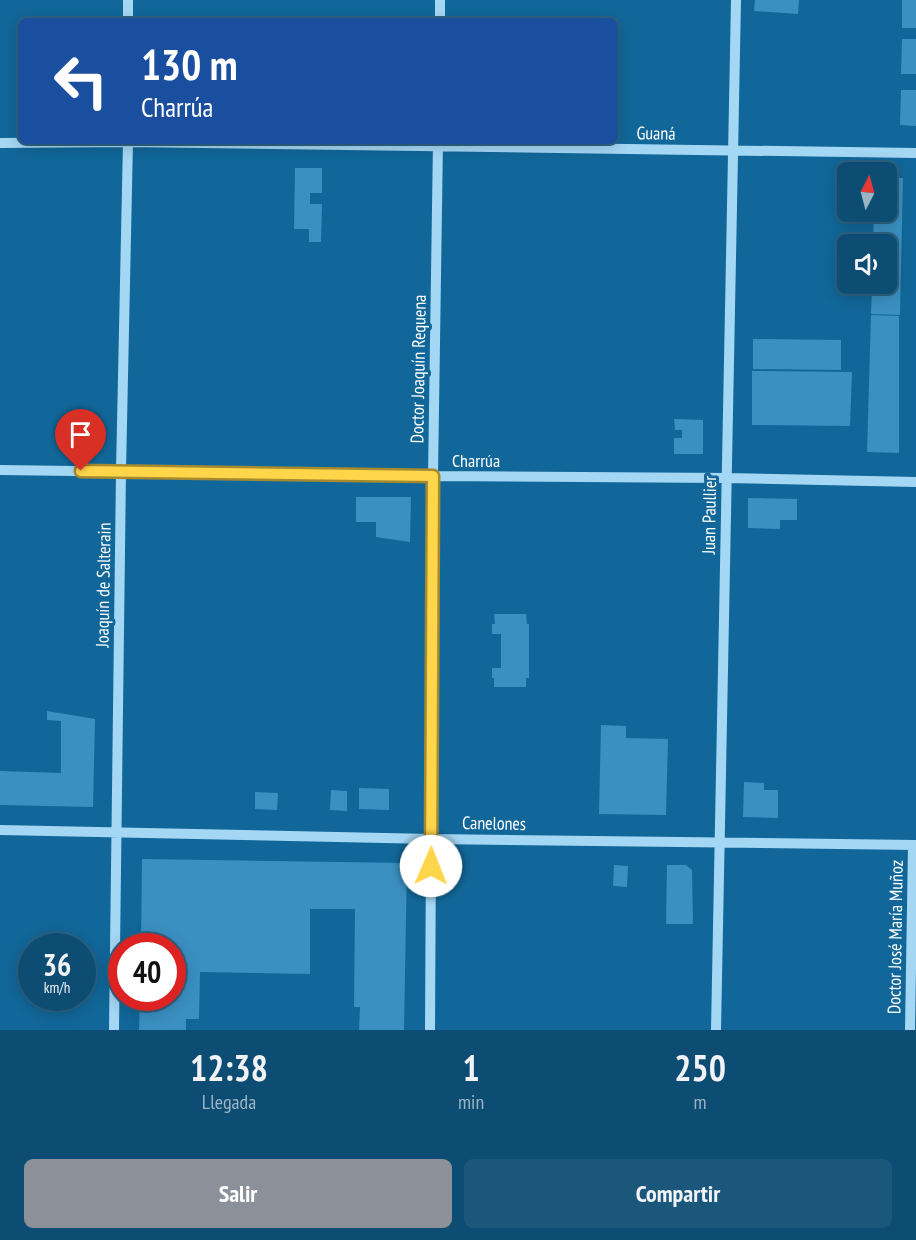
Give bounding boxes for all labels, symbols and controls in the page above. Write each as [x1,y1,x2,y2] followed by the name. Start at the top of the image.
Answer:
[141,37,238,92] text: 130 m
[42,42,120,120] icon: left
[141,90,213,124] text: Charrúa
[636,121,676,145] street label: Guaná
[837,162,897,222] north arrow
[837,162,897,294] map controls
[837,234,897,294] button: sound
[405,294,431,444] street label: Doctor Joaquín Requena
[55,409,106,471] pin
[64,418,97,451] icon: arrive
[452,449,500,472] street label: Charrúa
[697,476,721,555] street label: Juan Paullier
[90,522,116,649] street label: Joaquín de Salterain
[462,811,526,835] street label: Canelones
[399,834,463,898] position arrow
[882,860,908,1014] street label: Doctor José María Muñoz
[108,933,186,1011] speed limit sign: 40
[43,945,71,984] text: 36
[44,978,70,997] text: km/h
[190,1044,268,1091] text: 12:38
[462,1044,480,1091] text: 1
[674,1044,726,1091] text: 250
[202,1089,256,1115] text: Llegada
[458,1089,484,1115] text: min
[694,1089,707,1115] text: m
[24,1159,452,1228] button: Salir
[464,1159,892,1228] button: Compartir

